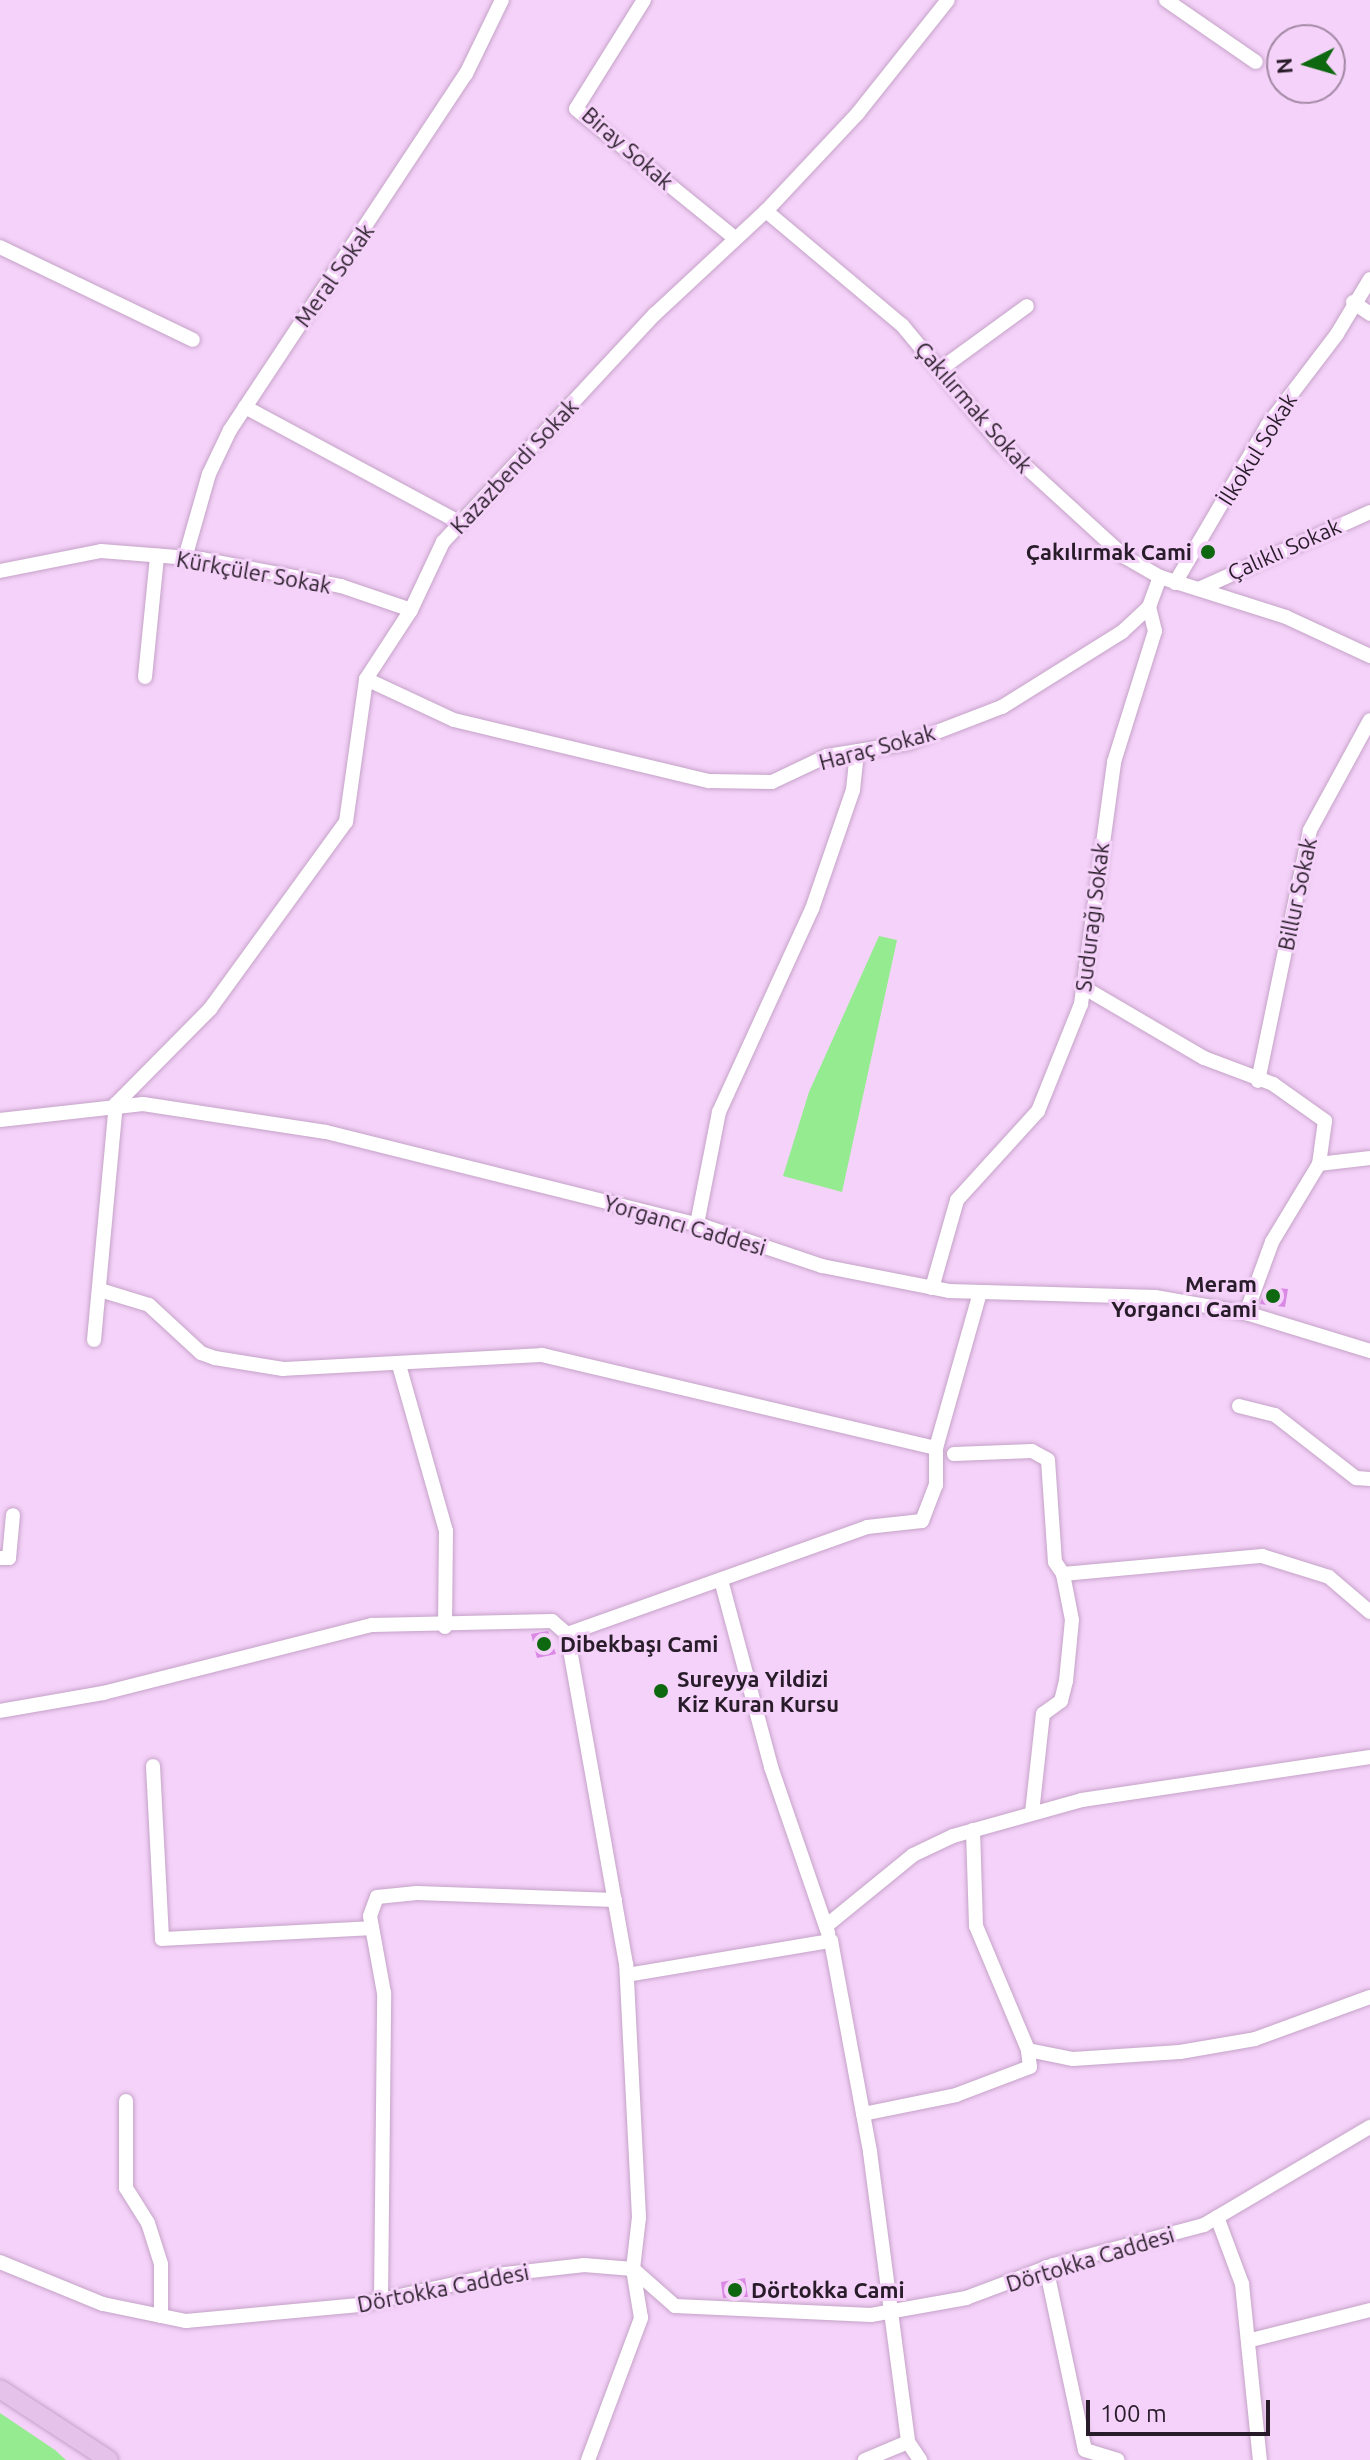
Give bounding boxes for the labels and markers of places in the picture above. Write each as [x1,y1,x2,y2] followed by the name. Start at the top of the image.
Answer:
[1026,539,1192,565] place label: Çakılırmak Cami
[1199,543,1217,561] marker: Çakılırmak Cami
[1111,1270,1257,1322] place label: Meram Yorgancı Cami
[1264,1287,1282,1305] marker: Meram Yorgancı Cami
[560,1631,718,1657] place label: Dibekbaşı Cami
[535,1635,553,1653] marker: Dibekbaşı Cami
[677,1665,839,1716] place label: Sureyya Yildizi Kiz Kuran Kursu
[652,1682,670,1700] marker: Sureyya Yildizi Kiz Kuran Kursu
[751,2277,905,2303] place label: Dörtokka Cami
[726,2281,744,2299] marker: Dörtokka Cami

